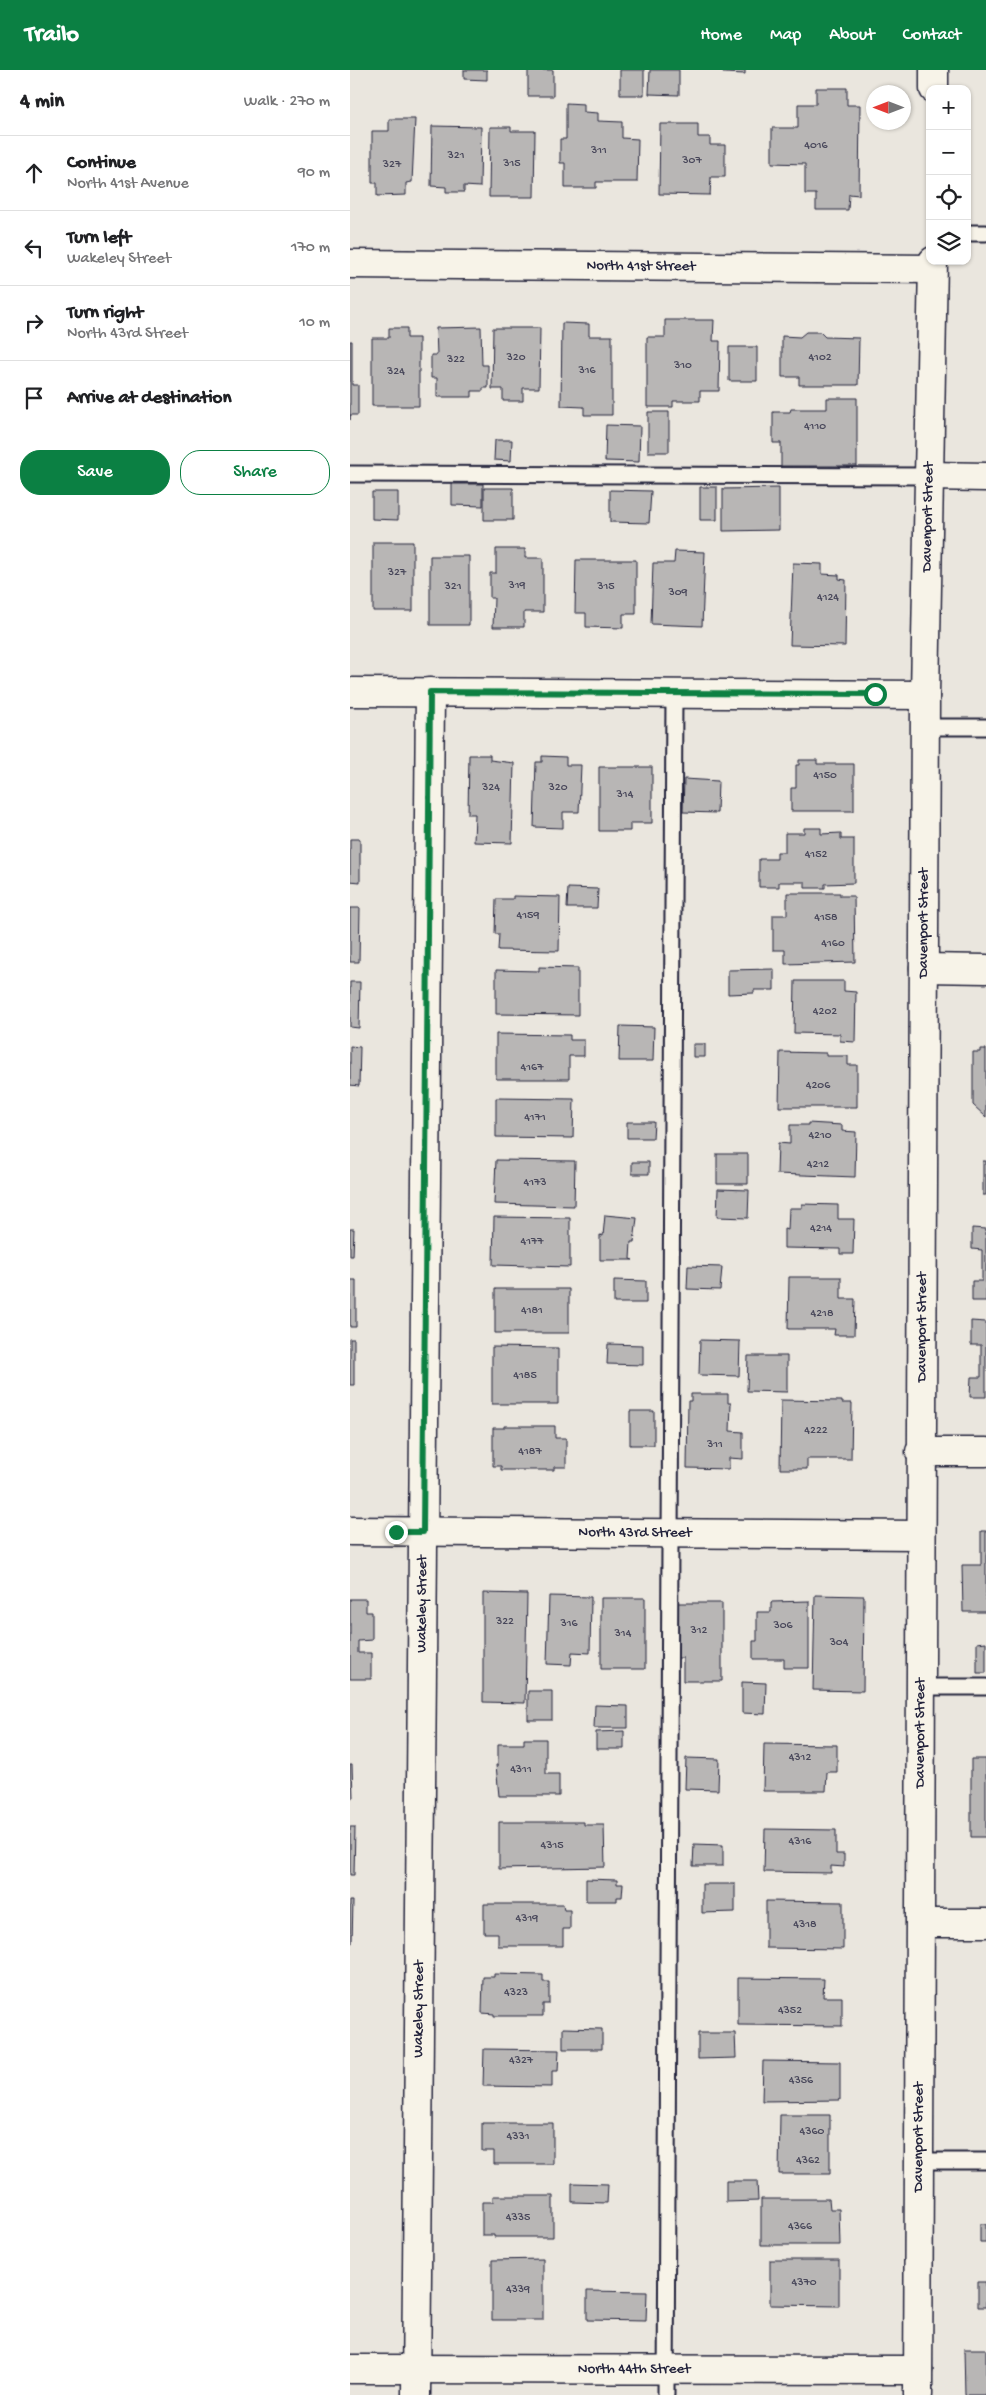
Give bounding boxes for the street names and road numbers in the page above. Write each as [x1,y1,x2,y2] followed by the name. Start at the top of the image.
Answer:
[586,257,697,276] street label: North 41st Street
[918,460,938,573] street label: Davenport Street
[915,866,933,979] street label: Davenport Street
[913,1270,932,1383] street label: Davenport Street
[578,1524,694,1542] street label: North 43rd Street
[413,1553,432,1653] street label: Wakeley Street
[911,1676,930,1789] street label: Davenport Street
[410,1958,429,2058] street label: Wakeley Street
[910,2080,928,2193] street label: Davenport Street
[578,2360,692,2379] street label: North 44th Street

